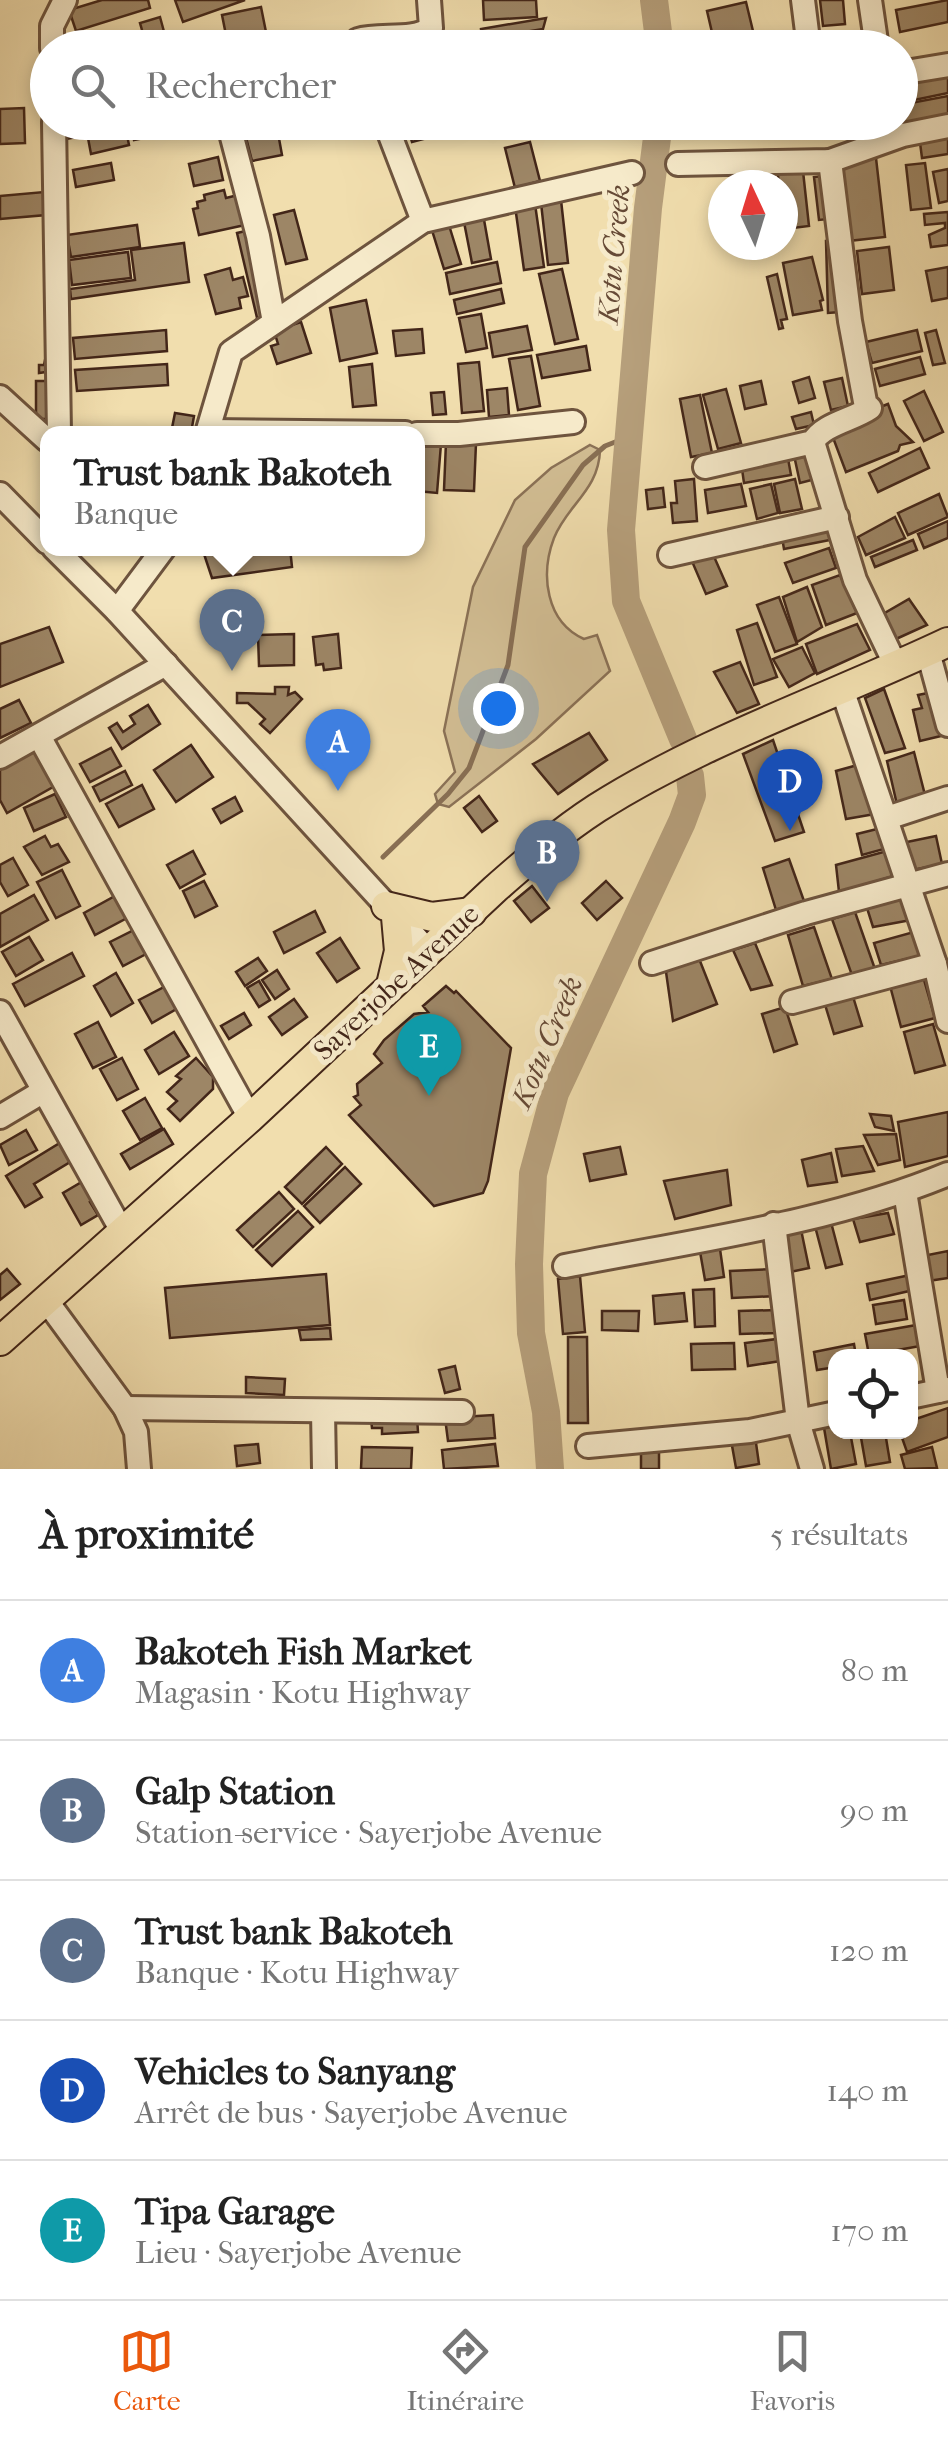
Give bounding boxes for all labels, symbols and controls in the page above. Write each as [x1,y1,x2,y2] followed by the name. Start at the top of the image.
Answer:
[30,30,918,140] search box
[65,58,120,113] icon: search
[145,63,336,108] text: Rechercher
[708,170,798,260] north arrow
[590,183,638,327] water label: Kotu Creek
[40,426,425,556] popup
[74,450,391,495] text: Trust bank Bakoteh
[74,495,178,532] text: Banque
[200,588,264,671] pin: C
[473,683,524,734] your location
[306,708,370,791] pin: A
[758,748,822,831] pin: D
[514,820,580,902] pin: B
[307,897,485,1067] street label: Sayerjobe Avenue
[503,971,590,1115] water label: Kotu Creek
[396,1014,462,1096] pin: E
[828,1349,918,1439] map controls
[828,1349,918,1439] button: locate
[40,1510,254,1559] text: À proximité
[770,1516,908,1553] text: 5 résultats
[135,1629,472,1674] text: Bakoteh Fish Market
[62,1652,83,1689] text: A
[841,1652,908,1689] text: 80 m
[135,1674,470,1711] text: Magasin · Kotu Highway
[135,1769,335,1814] text: Galp Station
[62,1792,83,1829] text: B
[840,1792,908,1829] text: 90 m
[135,1814,602,1851] text: Station-service · Sayerjobe Avenue
[135,1909,453,1954] text: Trust bank Bakoteh
[62,1932,83,1969] text: C
[829,1932,908,1969] text: 120 m
[135,1954,459,1991] text: Banque · Kotu Highway
[135,2049,455,2094] text: Vehicles to Sanyang
[60,2072,85,2109] text: D
[827,2072,908,2109] text: 140 m
[135,2094,568,2131] text: Arrêt de bus · Sayerjobe Avenue
[135,2189,335,2234] text: Tipa Garage
[63,2212,82,2249] text: E
[830,2212,908,2249] text: 170 m
[135,2234,462,2271] text: Lieu · Sayerjobe Avenue
[113,2324,181,2417] tab: Carte
[406,2324,524,2417] tab: Itinéraire
[750,2324,835,2417] tab: Favoris

